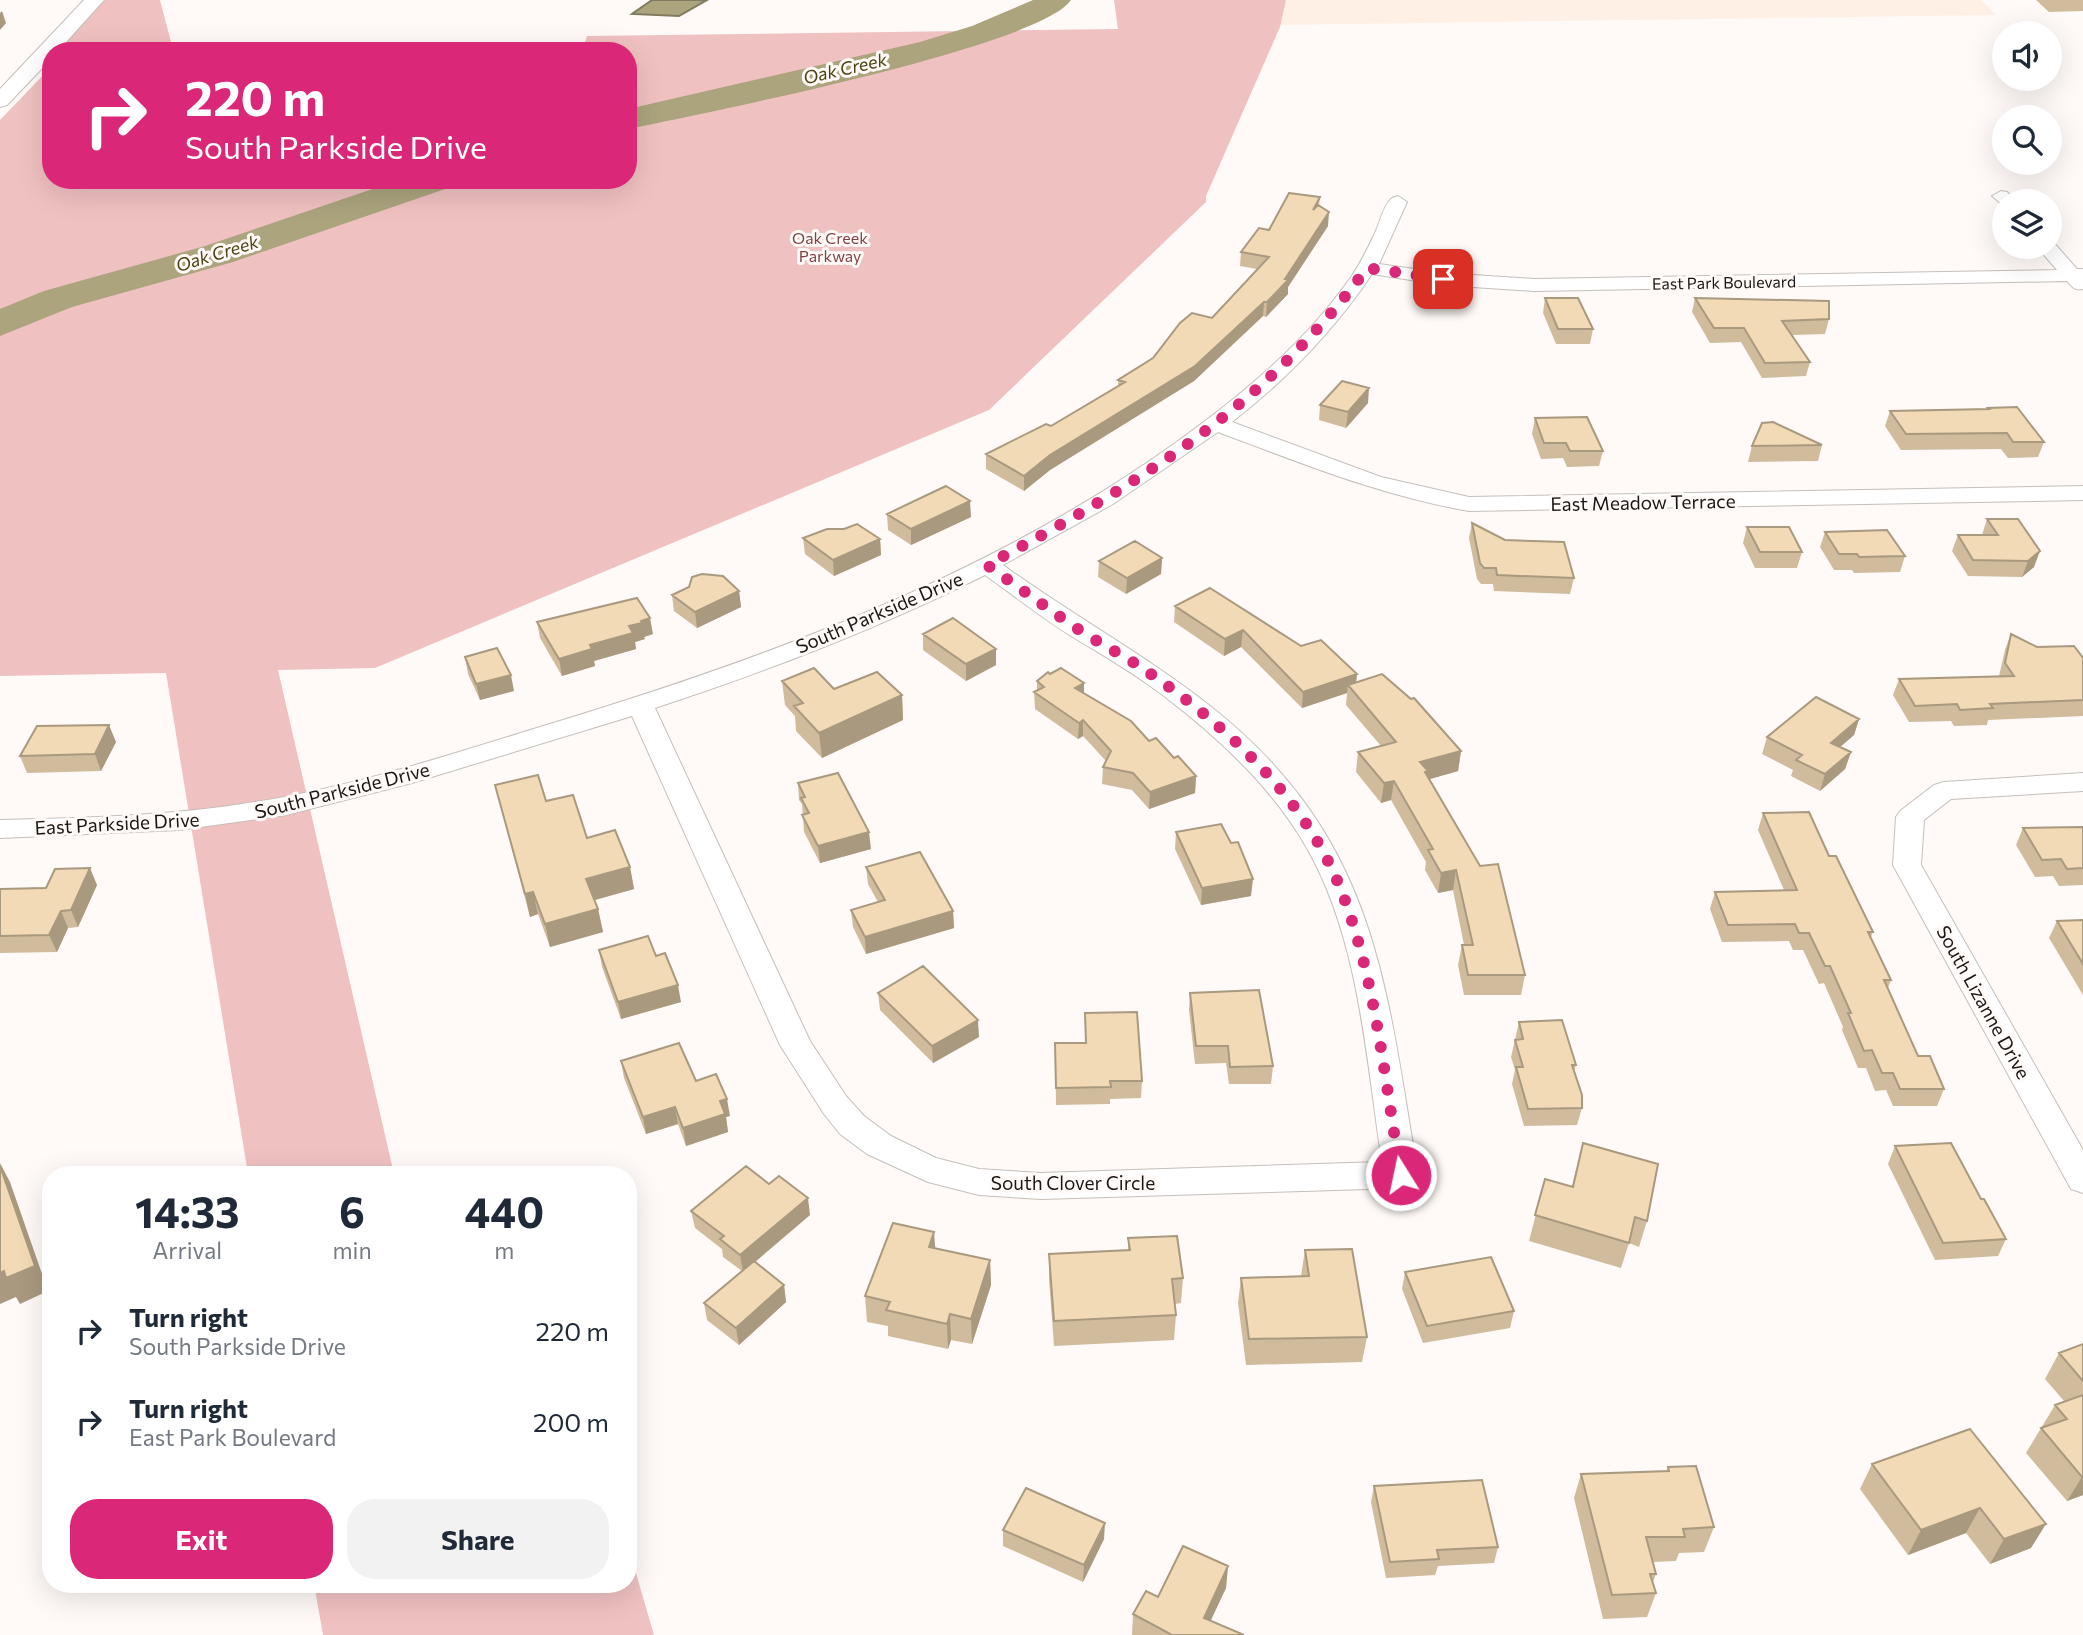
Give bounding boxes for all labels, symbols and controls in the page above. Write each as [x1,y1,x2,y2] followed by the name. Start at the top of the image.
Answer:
[1992,21,2062,259] map controls
[1992,21,2062,91] button: sound
[801,47,890,88] water label: Oak Creek
[185,66,325,126] text: 220 m
[70,70,161,161] icon: right
[1992,105,2062,175] button: search
[185,126,487,166] text: South Parkside Drive
[1992,189,2062,259] button: layers
[792,228,868,265] park label: Oak Creek Parkway
[173,230,262,276] water label: Oak Creek
[1413,249,1473,309] pin
[1424,260,1462,298] icon: arrive
[1652,271,1796,293] street label: East Park Boulevard
[1550,489,1736,515] street label: East Meadow Terrace
[792,566,966,658] street label: South Parkside Drive
[252,757,432,823] street label: South Parkside Drive
[34,807,200,839] street label: East Parkside Drive
[1932,921,2036,1083] street label: South Lizanne Drive
[1364,1138,1438,1212] position arrow
[991,1171,1155,1194] street label: South Clover Circle
[135,1185,240,1237] text: 14:33
[339,1185,365,1237] text: 6
[465,1185,544,1237] text: 440
[152,1236,222,1264] text: Arrival
[332,1236,372,1264] text: min
[494,1236,514,1264] text: m
[129,1301,248,1332] text: Turn right
[70,1312,108,1350] icon: right
[536,1315,609,1346] text: 220 m
[129,1332,346,1360] text: South Parkside Drive
[129,1392,248,1423] text: Turn right
[70,1403,108,1441] icon: right
[533,1406,609,1437] text: 200 m
[129,1423,336,1451] text: East Park Boulevard
[70,1499,333,1579] button: Exit
[347,1499,609,1579] button: Share

